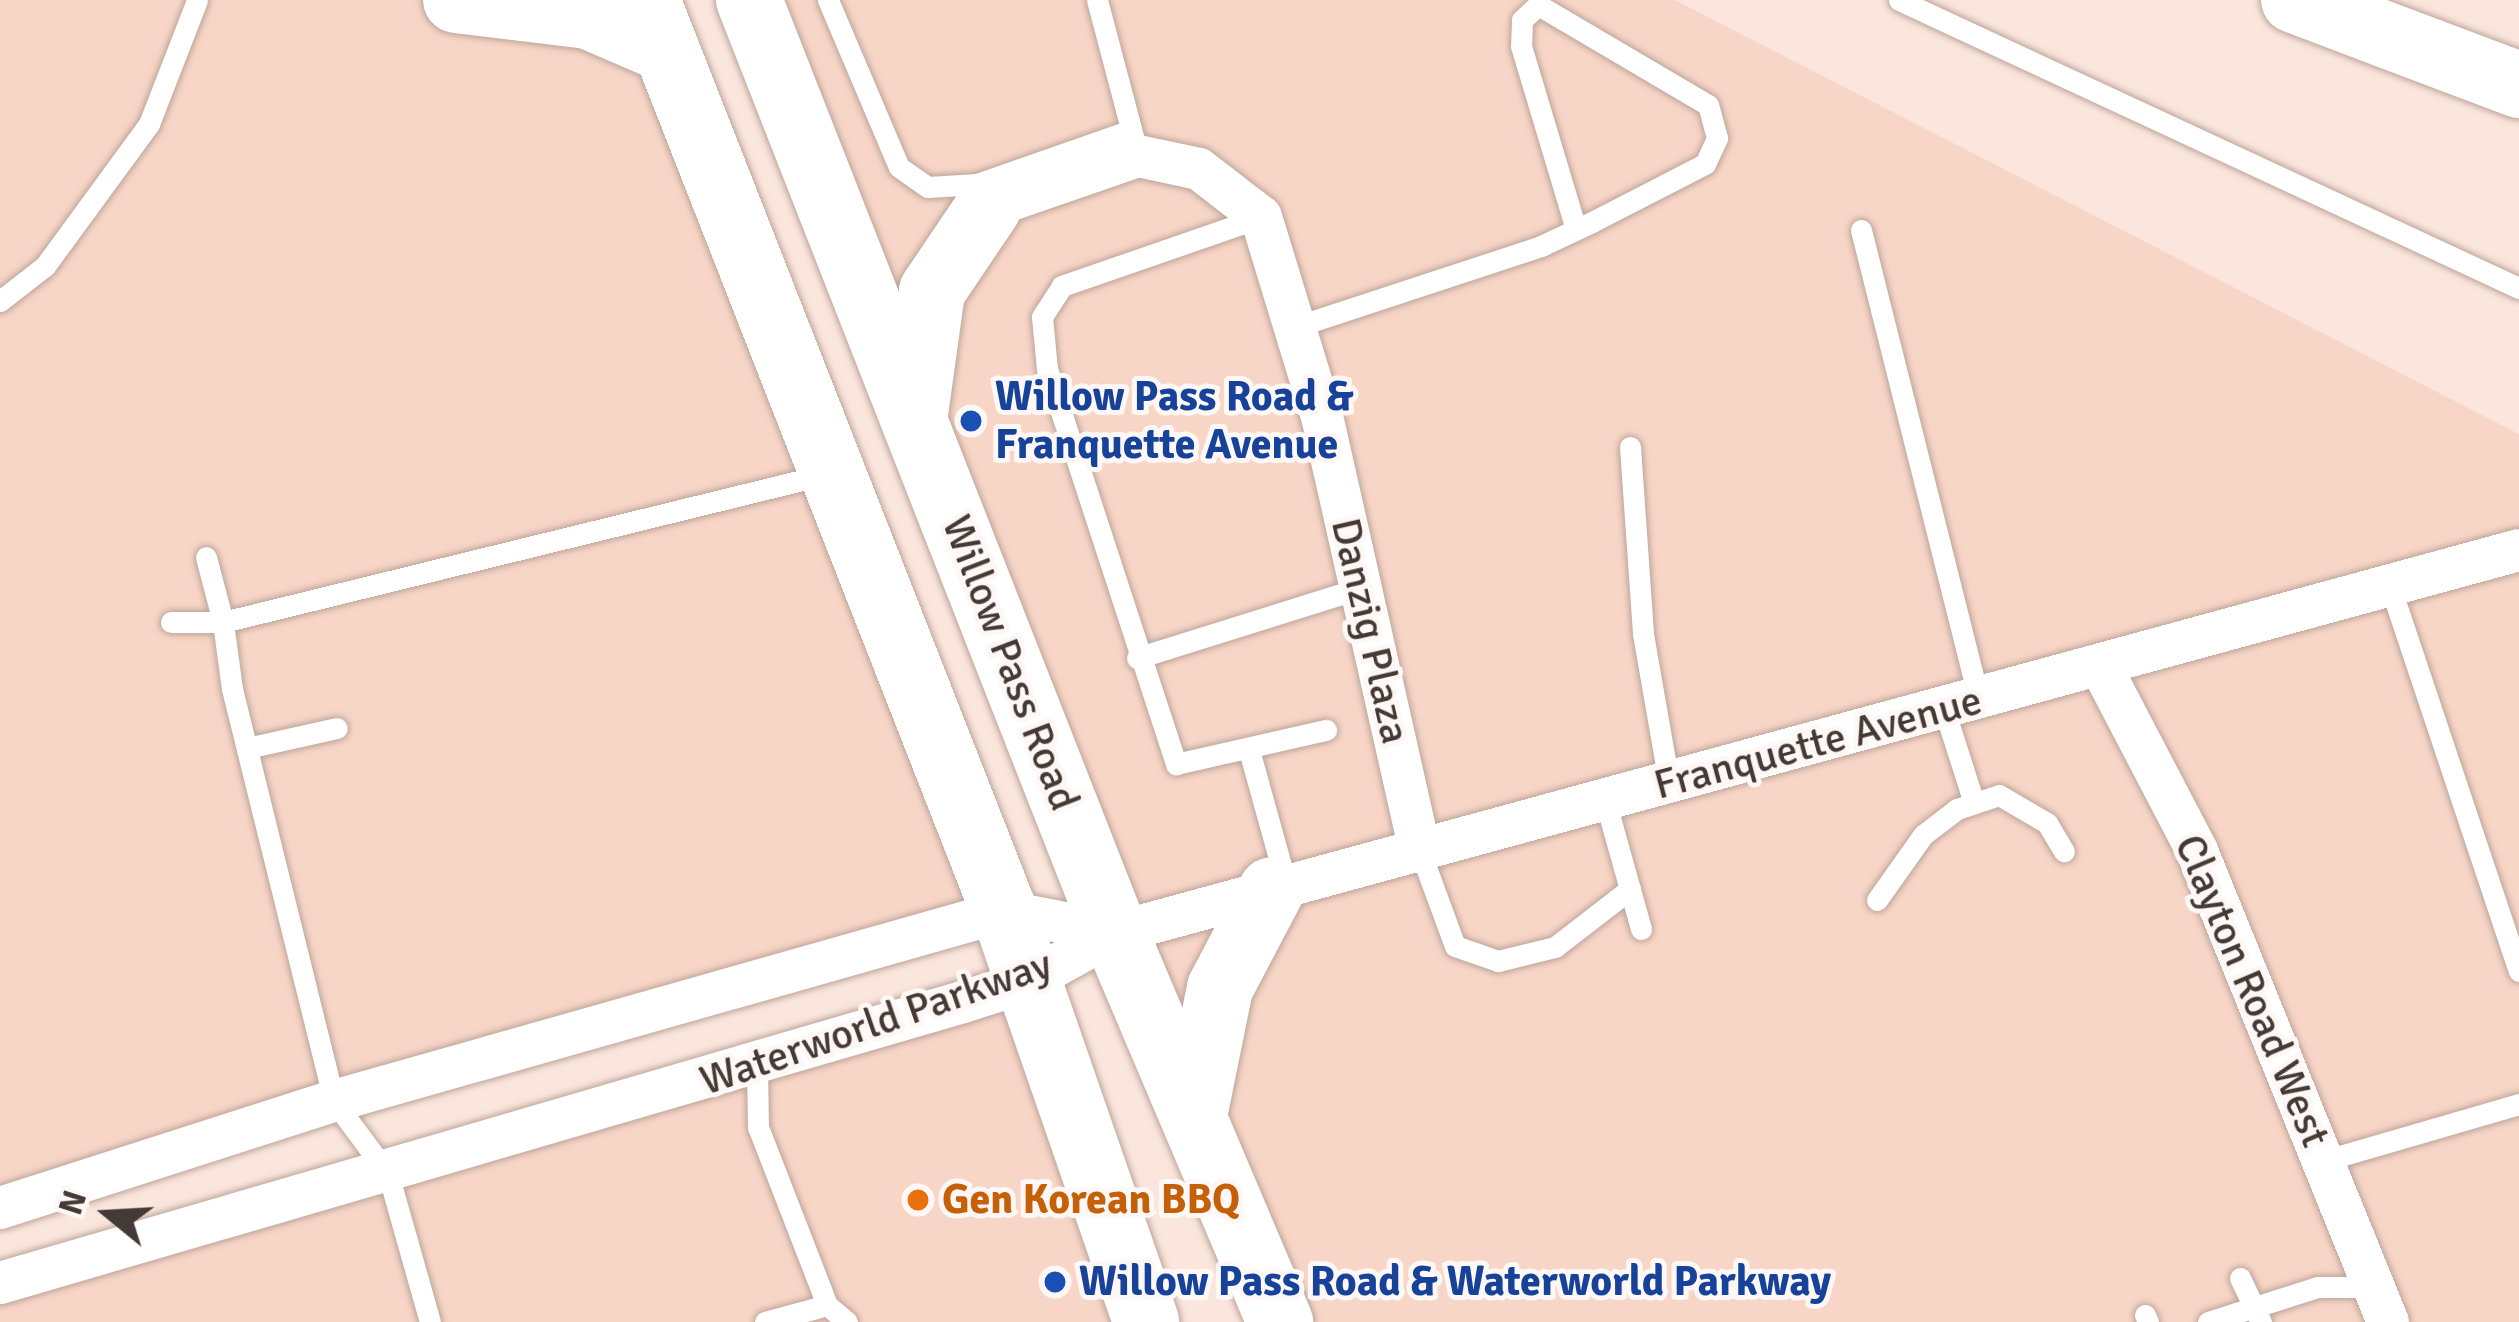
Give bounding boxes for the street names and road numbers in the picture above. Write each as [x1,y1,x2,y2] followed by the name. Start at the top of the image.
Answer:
[931,508,1089,818] street label: Willow Pass Road
[1320,513,1420,749] street label: Danzig Plaza
[1649,675,1987,811] street label: Franquette Avenue
[2164,827,2340,1155] street label: Clayton Road West
[694,939,1058,1107] street label: Waterworld Parkway

